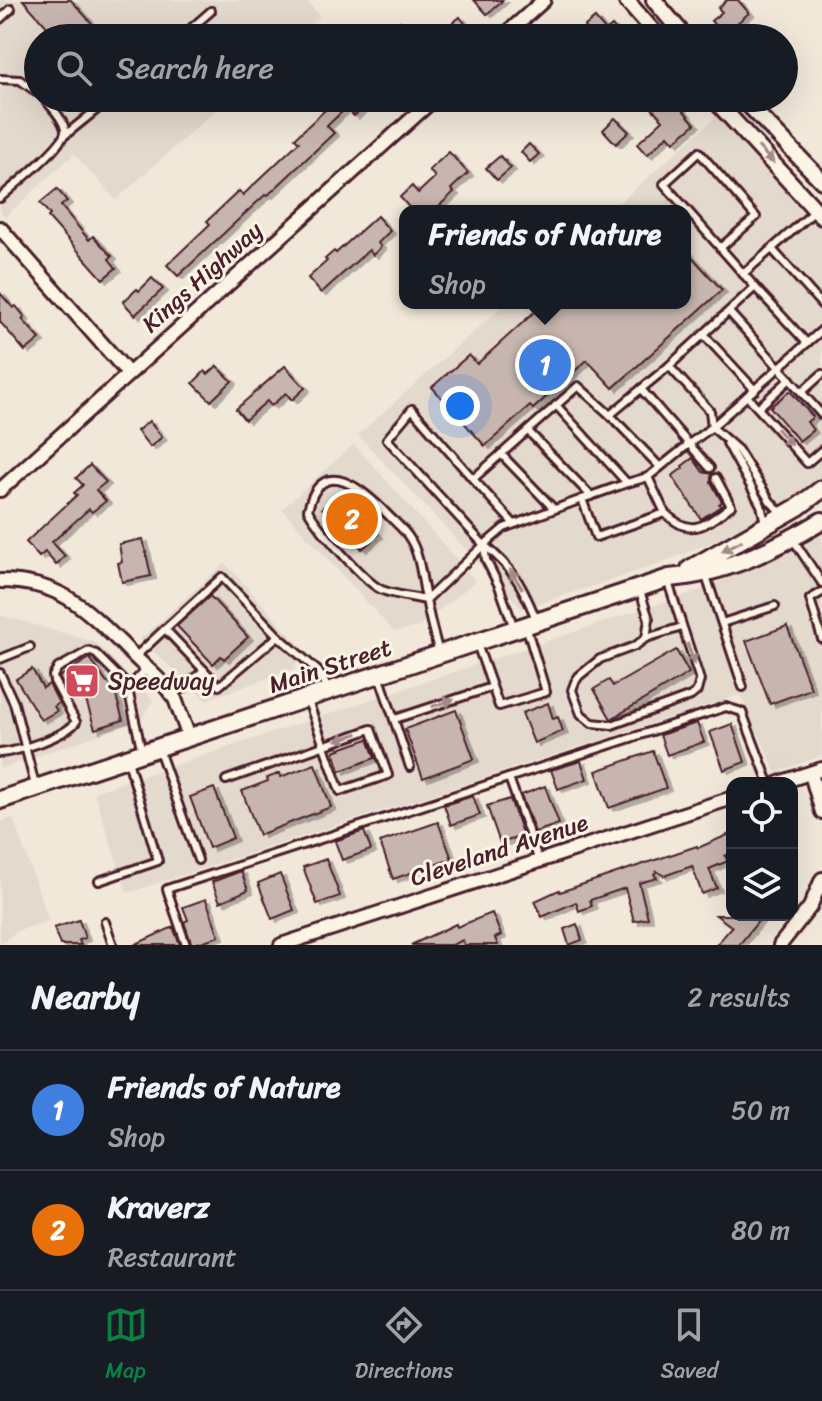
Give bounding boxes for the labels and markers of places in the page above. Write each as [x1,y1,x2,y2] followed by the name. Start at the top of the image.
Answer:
[519,335,571,395] pin: 1
[326,489,378,549] pin: 2
[108,660,215,702] place label: Speedway
[63,662,101,700] supermarket icon: Speedway

